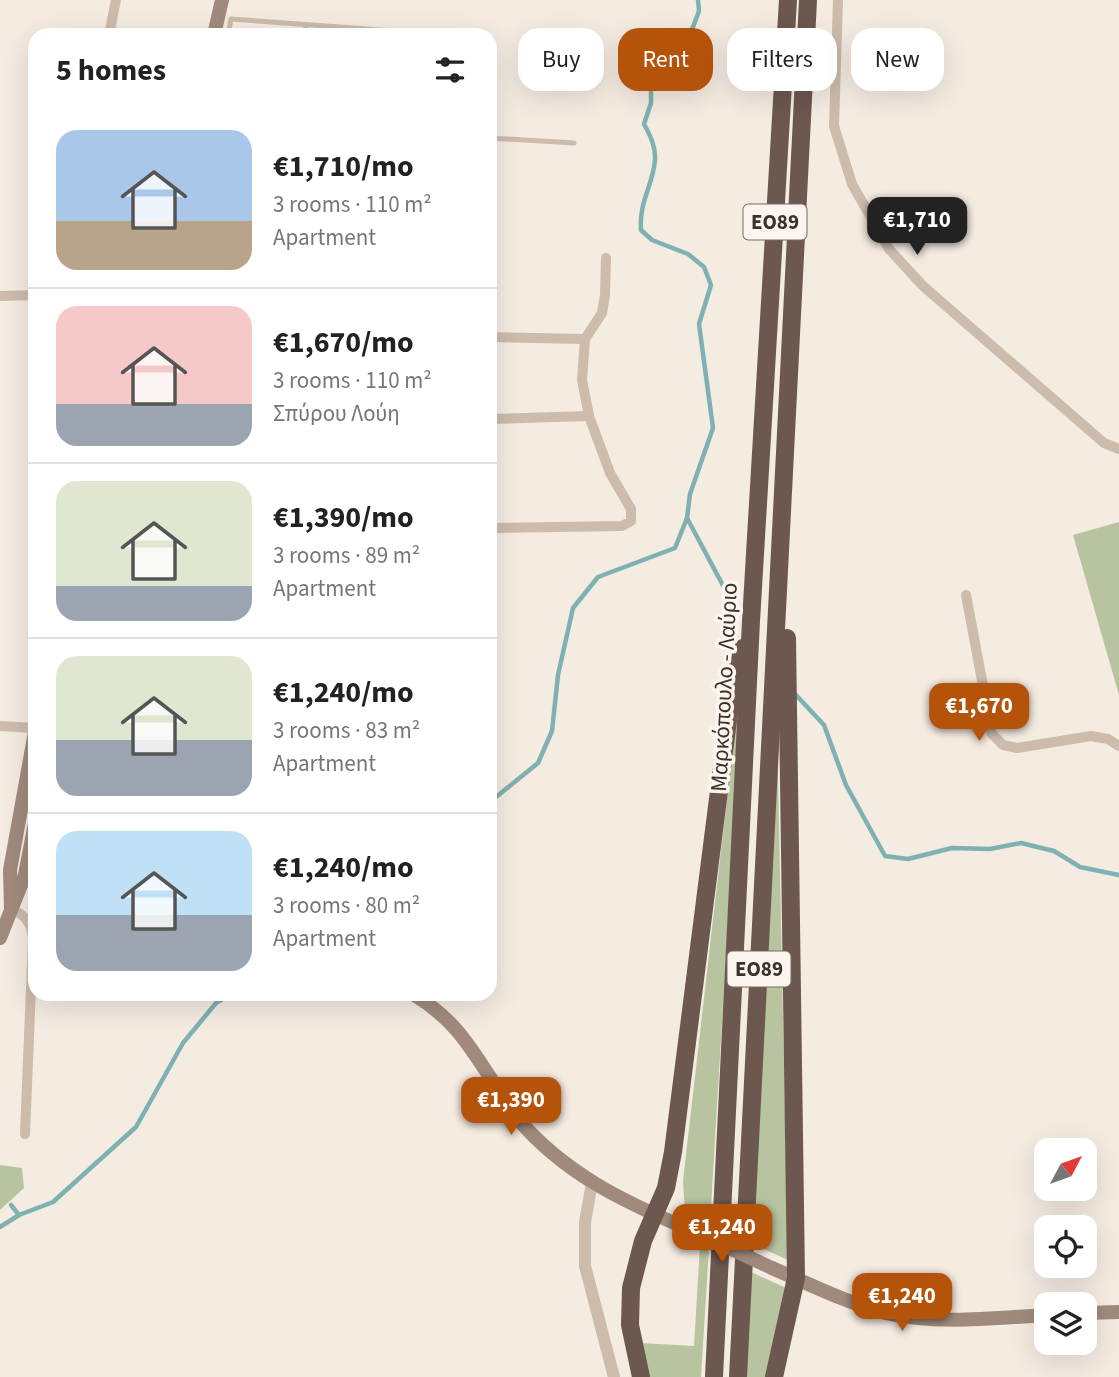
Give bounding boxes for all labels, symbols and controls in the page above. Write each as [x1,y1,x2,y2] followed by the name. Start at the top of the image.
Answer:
[518,28,604,91] chip: Buy
[618,28,713,91] chip: Rent
[727,28,837,91] chip: Filters
[851,28,944,91] chip: New
[56,49,166,92] text: 5 homes
[431,51,469,89] icon: filters
[273,145,414,188] text: €1,710/mo
[112,158,196,242] icon: home
[273,188,432,221] text: 3 rooms · 110 m²
[860,198,974,257] pin: €1,710
[883,203,951,236] text: €1,710
[744,204,806,240] road number: ΕΟ89
[273,221,376,254] text: Apartment
[273,321,414,364] text: €1,670/mo
[112,334,196,418] icon: home
[273,364,432,397] text: 3 rooms · 110 m²
[273,397,400,430] text: Σπύρου Λούη
[273,496,414,539] text: €1,390/mo
[112,509,196,593] icon: home
[273,539,420,572] text: 3 rooms · 89 m²
[273,572,376,605] text: Apartment
[702,582,746,792] street label: Μαρκόπουλο - Λαύριο
[273,671,414,714] text: €1,240/mo
[112,684,196,768] icon: home
[922,684,1036,743] pin: €1,670
[945,689,1013,722] text: €1,670
[273,714,420,747] text: 3 rooms · 83 m²
[273,747,376,780] text: Apartment
[273,846,414,889] text: €1,240/mo
[112,859,196,943] icon: home
[273,889,420,922] text: 3 rooms · 80 m²
[273,922,376,955] text: Apartment
[728,951,790,986] road number: ΕΟ89
[454,1078,568,1137] pin: €1,390
[477,1083,545,1116] text: €1,390
[1034,1138,1097,1200] north arrow
[1034,1138,1097,1355] map controls
[665,1204,779,1264] pin: €1,240
[688,1210,756,1243] text: €1,240
[1034,1215,1097,1278] button: locate
[845,1274,959,1333] pin: €1,240
[868,1279,936,1312] text: €1,240
[1034,1292,1097,1355] button: layers

